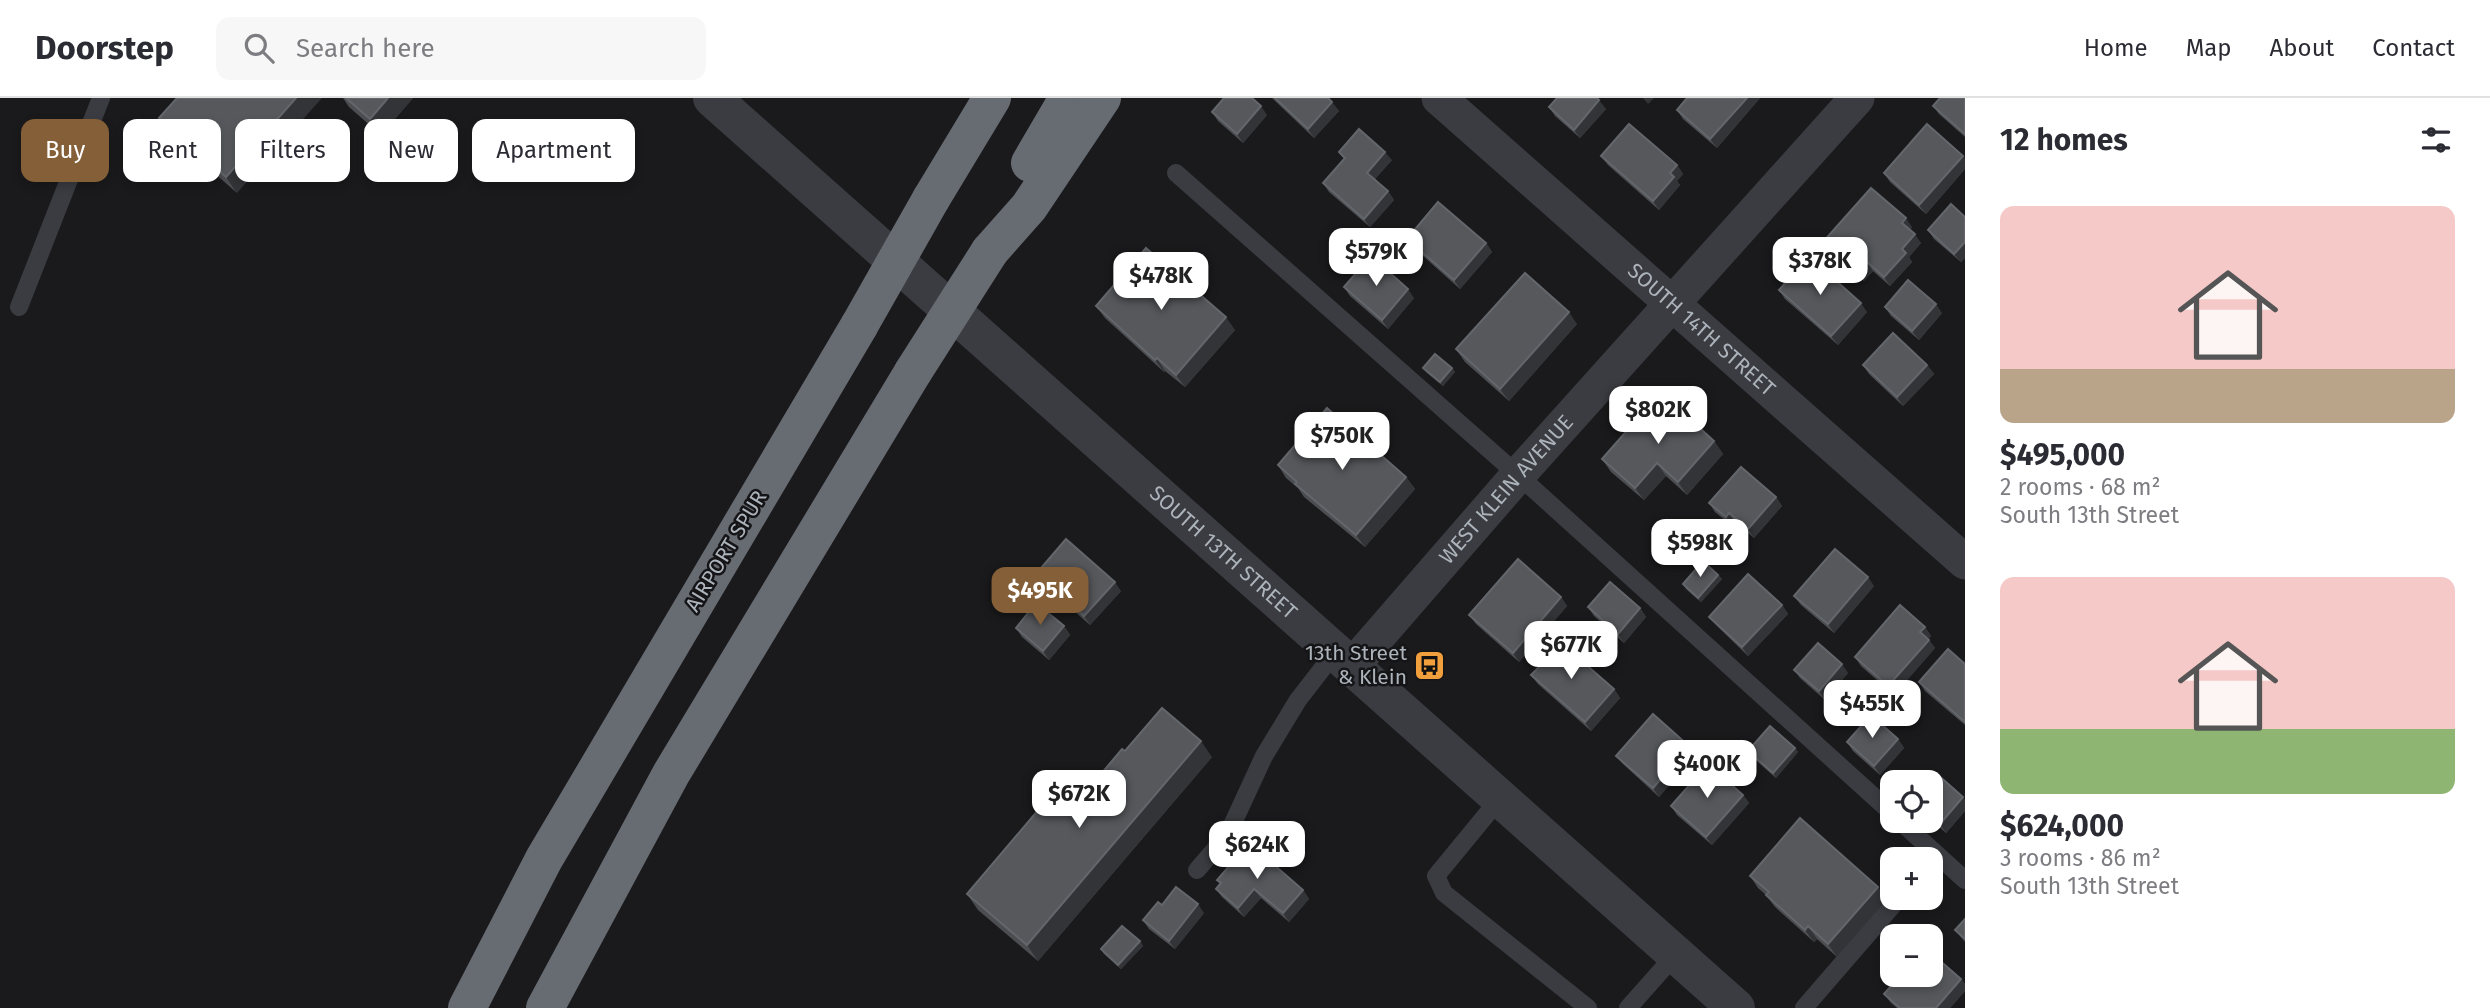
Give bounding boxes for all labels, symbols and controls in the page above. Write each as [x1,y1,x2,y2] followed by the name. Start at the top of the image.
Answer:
[216,17,706,80] search box
[35,28,174,68] text: Doorstep
[240,29,278,67] icon: search
[296,33,435,64] text: Search here
[2084,34,2148,62] text: Home
[2186,34,2232,62] text: Map
[2270,34,2334,62] text: About
[2372,34,2455,62] text: Contact
[21,119,109,182] chip: Buy
[123,119,221,182] chip: Rent
[235,119,350,182] chip: Filters
[364,119,458,182] chip: New
[472,119,635,182] chip: Apartment
[2417,121,2455,159] icon: filters
[2000,122,2128,158] text: 12 homes
[1327,228,1425,288] pin: $579K
[1345,237,1407,265] text: $579K
[1771,238,1869,297] pin: $378K
[1789,246,1851,274] text: $378K
[1112,252,1210,312] pin: $478K
[2165,252,2291,378] icon: home
[1622,257,1781,402] street label: SOUTH 14TH STREET
[1129,261,1193,289] text: $478K
[1609,386,1707,446] pin: $802K
[1625,395,1691,423] text: $802K
[1434,409,1579,569] street label: WEST KLEIN AVENUE
[1293,412,1391,472] pin: $750K
[1311,421,1374,449] text: $750K
[2000,437,2125,473] text: $495,000
[2000,473,2161,501] text: 2 rooms · 68 m²
[1144,480,1302,625] street label: SOUTH 13TH STREET
[680,486,772,616] street label: AIRPORT SPUR
[2000,501,2179,529] text: South 13th Street
[1651,519,1749,579] pin: $598K
[1667,528,1733,556] text: $598K
[991,568,1089,627] pin: $495K
[1008,576,1072,604] text: $495K
[1522,622,1620,681] pin: $677K
[2165,623,2291,749] icon: home
[1540,630,1602,658] text: $677K
[1305,640,1407,690] place label: 13th Street & Klein
[1413,648,1447,682] bus stop icon: 13th Street & Klein
[1823,680,1921,740] pin: $455K
[1840,689,1904,717] text: $455K
[1658,740,1756,800] pin: $400K
[1673,749,1741,777] text: $400K
[1030,770,1128,830] pin: $672K
[1880,770,1943,987] map controls
[1880,770,1943,833] button: locate
[1048,779,1110,807] text: $672K
[2000,808,2124,844] text: $624,000
[1208,822,1306,881] pin: $624K
[1225,830,1289,858] text: $624K
[2000,844,2161,872] text: 3 rooms · 86 m²
[1880,847,1943,910] button: +
[2000,872,2179,900] text: South 13th Street
[1880,924,1943,987] button: −

